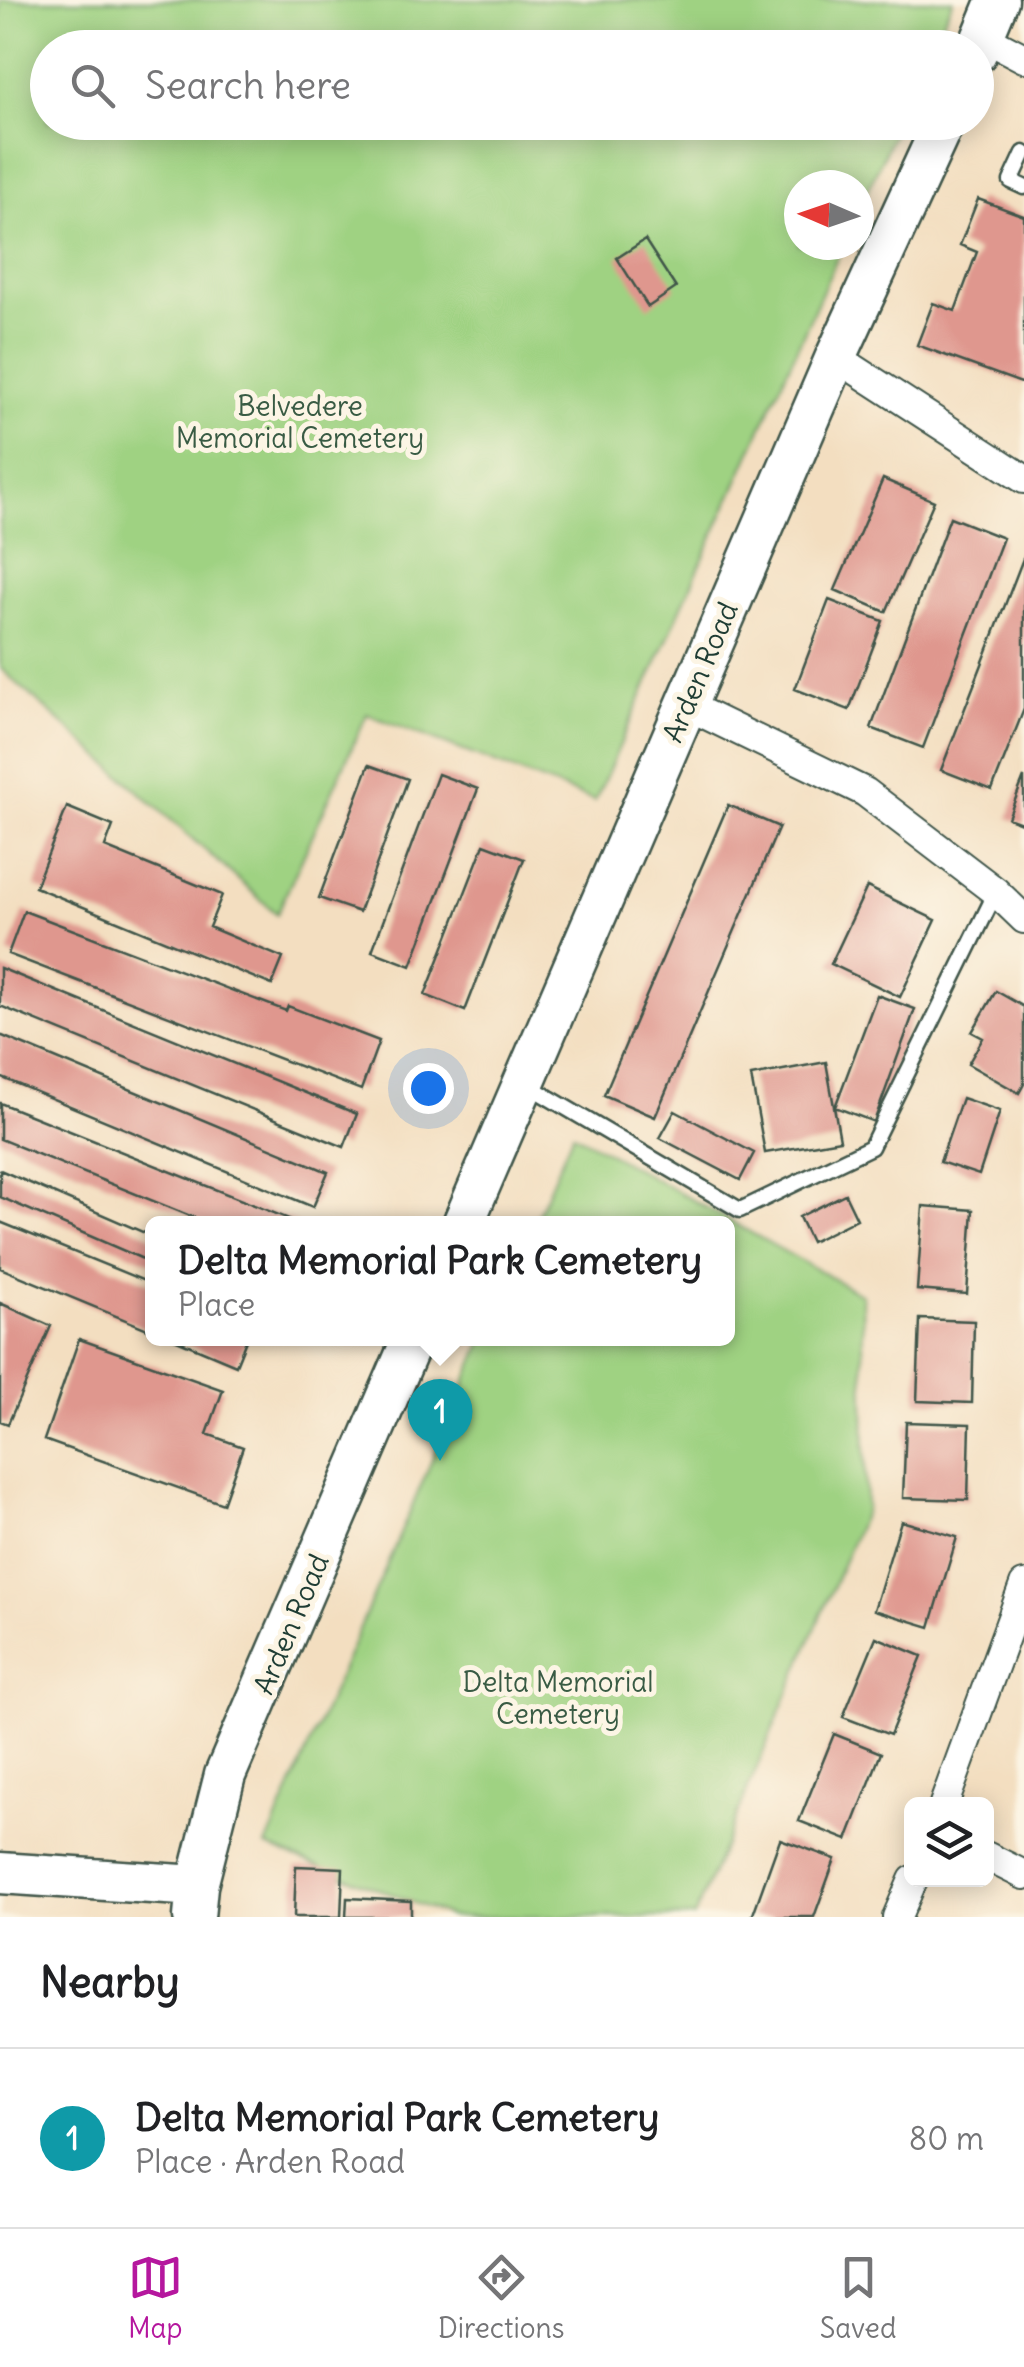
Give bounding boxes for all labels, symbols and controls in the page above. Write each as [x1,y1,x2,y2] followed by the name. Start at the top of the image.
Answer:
[30,30,994,140] search box
[65,58,120,113] icon: search
[145,62,351,109] text: Search here
[784,170,874,260] north arrow
[176,388,424,456] park label: Belvedere Memorial Cemetery
[654,596,746,748] street label: Arden Road
[403,1063,454,1114] your location
[145,1216,735,1346] popup
[178,1237,702,1284] text: Delta Memorial Park Cemetery
[178,1284,255,1325] text: Place
[408,1378,472,1461] pin: 1
[245,1548,337,1700] street label: Arden Road
[462,1664,654,1732] park label: Delta Memorial Cemetery
[904,1797,994,1887] map controls
[904,1797,994,1887] button: layers
[40,1956,179,2008] text: Nearby
[135,2094,659,2141] text: Delta Memorial Park Cemetery
[66,2118,79,2159] text: 1
[909,2118,984,2159] text: 80 m
[135,2141,405,2182] text: Place · Arden Road
[128,2250,183,2346] tab: Map
[438,2250,564,2346] tab: Directions
[820,2250,896,2346] tab: Saved

